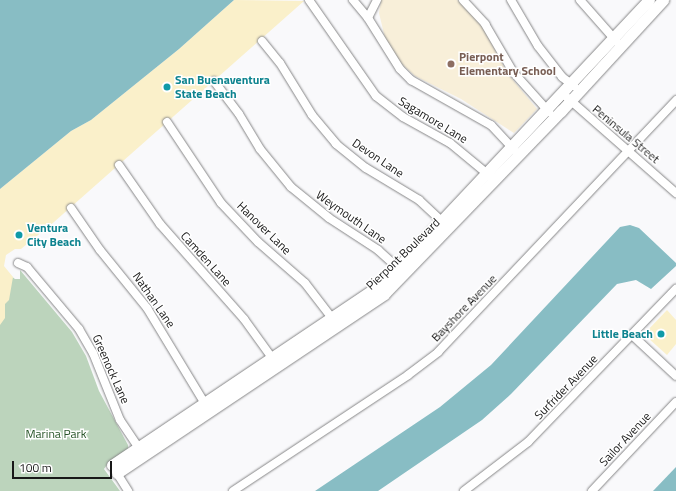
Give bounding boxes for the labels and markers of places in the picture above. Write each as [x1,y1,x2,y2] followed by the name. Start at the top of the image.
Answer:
[459,50,556,78] place label: Pierpont Elementary School
[446,59,456,69] marker: Pierpont Elementary School
[175,73,270,101] place label: San Buenaventura State Beach
[162,82,172,92] marker: San Buenaventura State Beach
[27,221,81,249] place label: Ventura City Beach
[14,230,24,240] marker: Ventura City Beach
[592,327,653,341] place label: Little Beach
[656,329,666,339] marker: Little Beach

